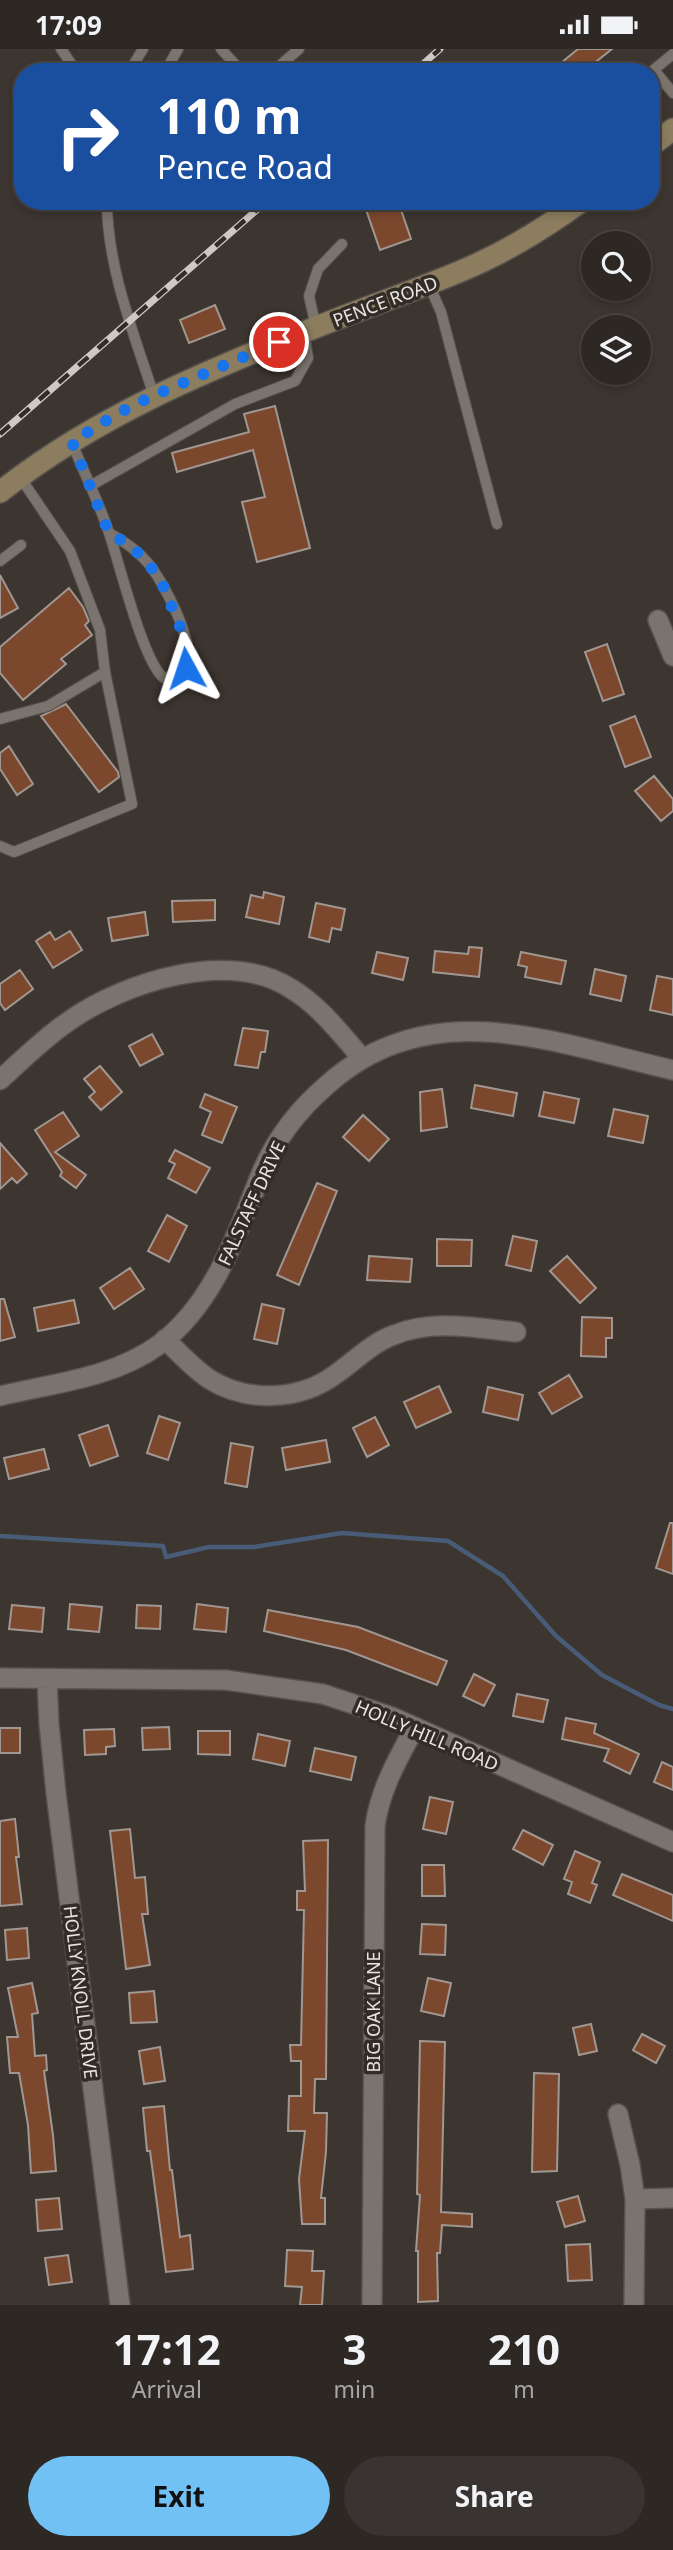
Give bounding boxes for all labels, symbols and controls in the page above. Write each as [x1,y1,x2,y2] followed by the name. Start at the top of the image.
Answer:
[35,7,102,43] text: 17:09
[157,82,302,148] text: 110 m
[42,91,133,182] icon: right
[157,145,333,188] text: Pence Road
[581,231,651,385] map controls
[581,231,651,301] button: search
[329,270,441,332] street label: PENCE ROAD
[249,312,309,372] pin
[581,315,651,385] button: layers
[260,323,298,361] icon: arrive
[149,631,223,705] position arrow
[212,1137,290,1269] street label: FALSTAFF DRIVE
[352,1694,502,1776] street label: HOLLY HILL ROAD
[58,1904,104,2080] street label: HOLLY KNOLL DRIVE
[361,1951,385,2073] street label: BIG OAK LANE
[113,2320,221,2377] text: 17:12
[342,2320,366,2377] text: 3
[488,2320,560,2377] text: 210
[132,2373,202,2405] text: Arrival
[334,2373,375,2405] text: min
[513,2373,535,2405] text: m
[28,2456,330,2536] button: Exit
[344,2456,645,2536] button: Share

